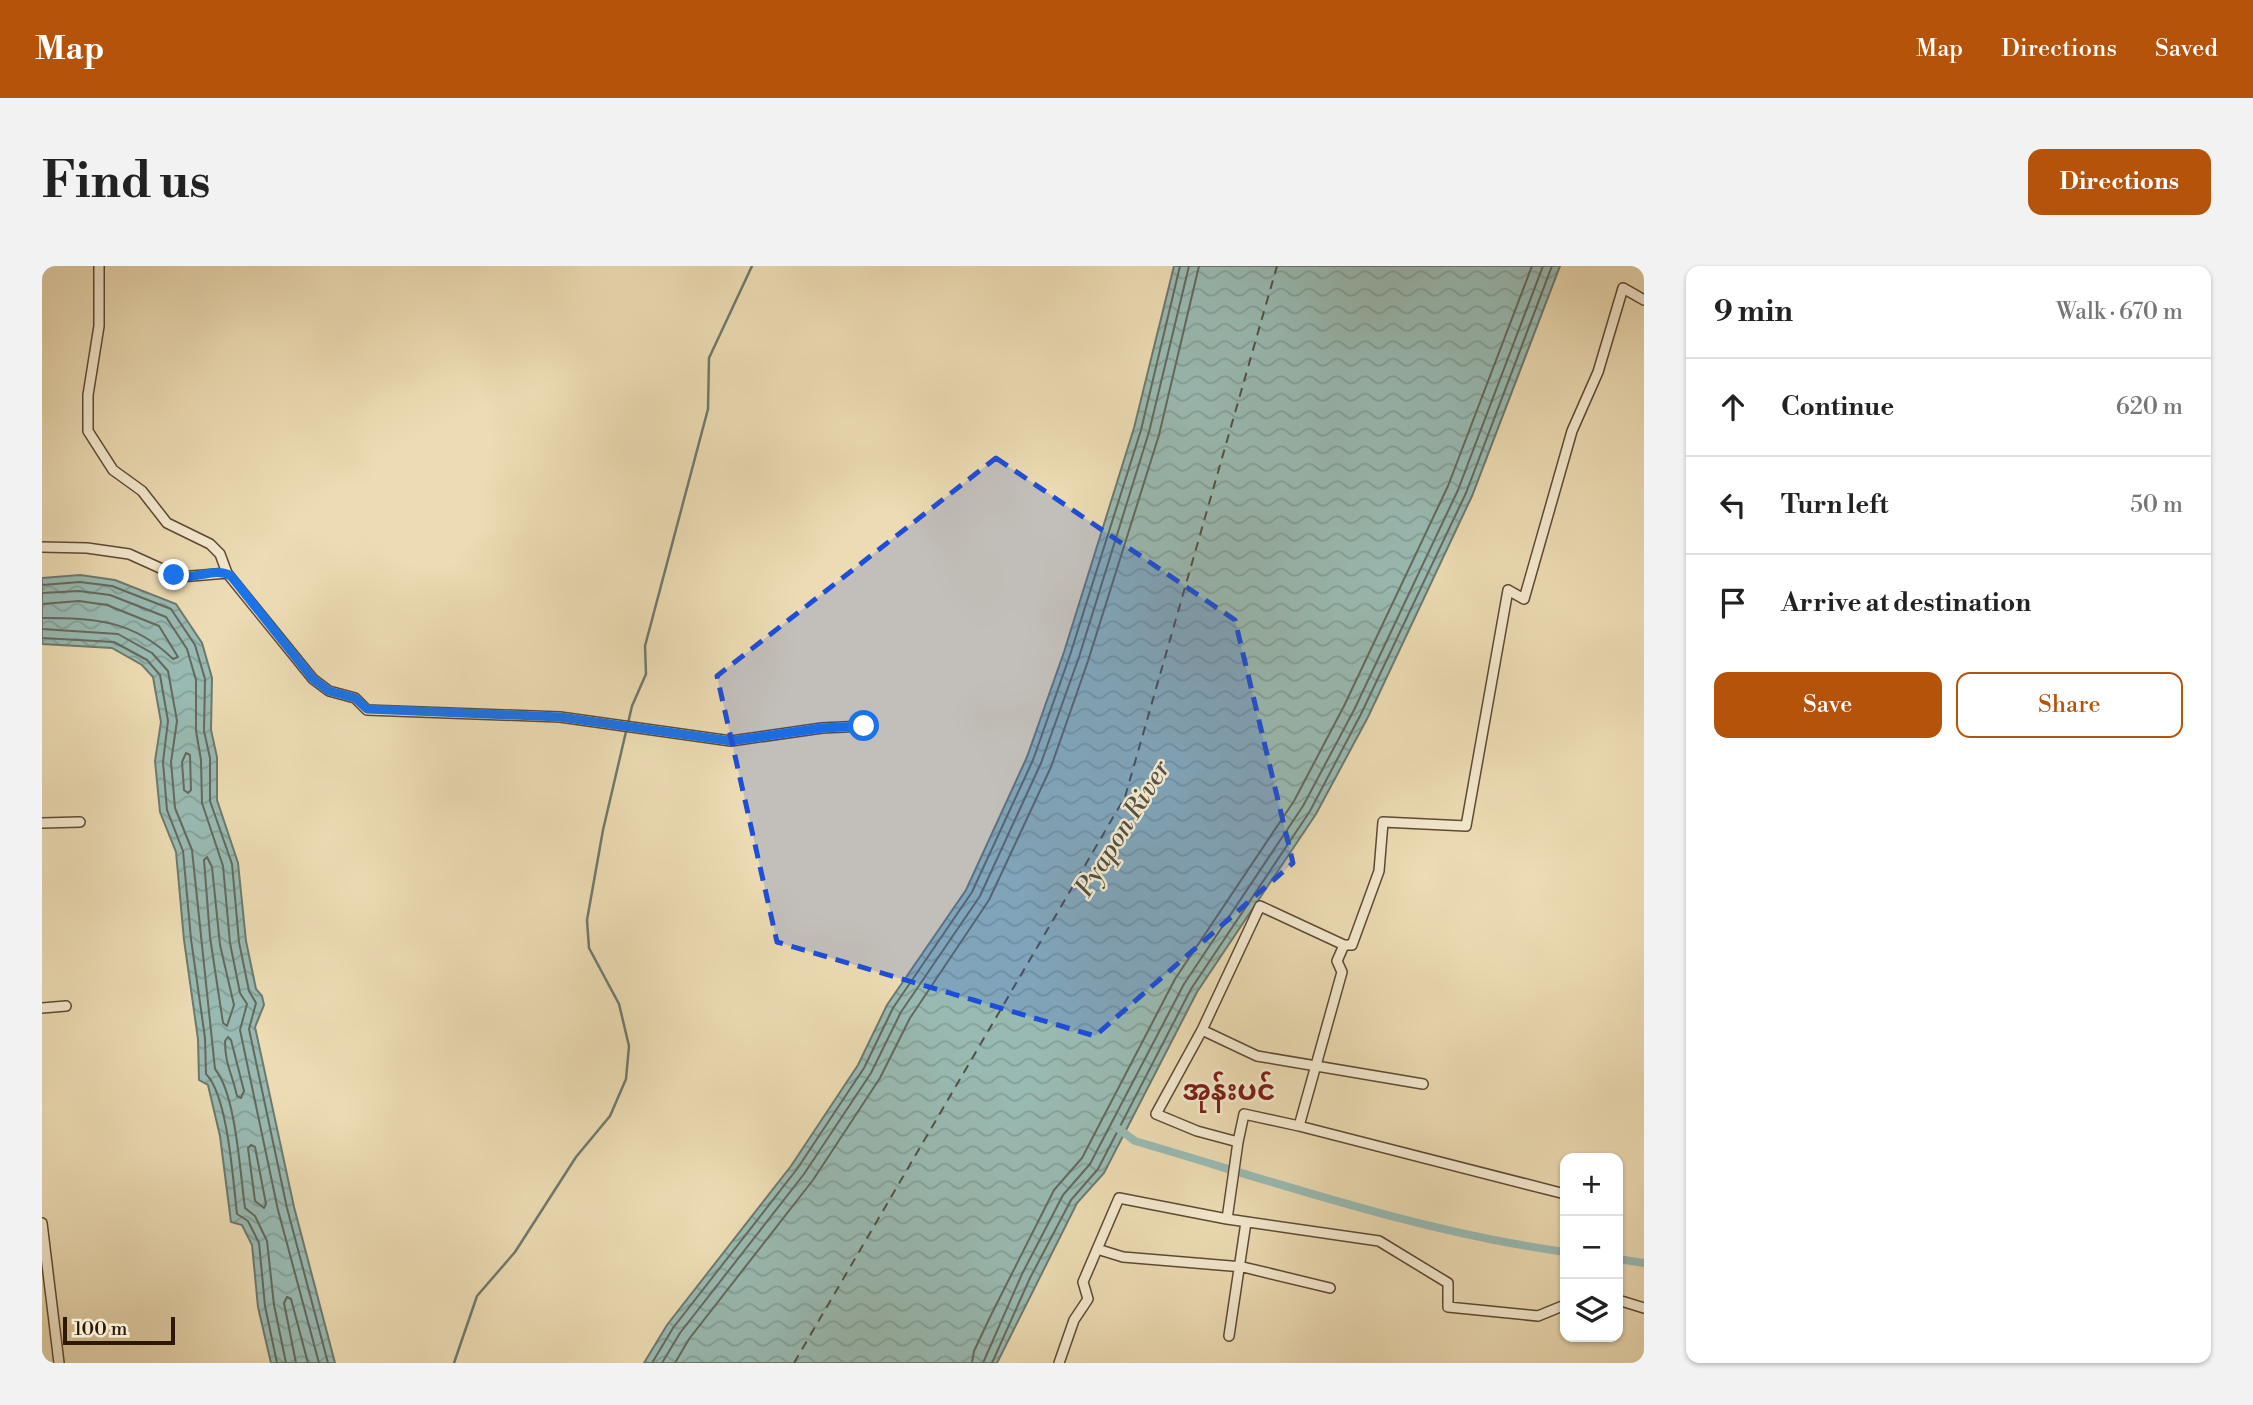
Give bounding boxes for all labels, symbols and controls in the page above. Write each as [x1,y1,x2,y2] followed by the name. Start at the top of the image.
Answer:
[35,29,104,70] text: Map
[1916,34,1963,64] text: Map
[2001,34,2117,64] text: Directions
[2155,34,2218,64] text: Saved
[2028,149,2211,215] button: Directions
[42,152,211,213] text: Find us
[1714,293,1793,331] text: 9 min
[2056,298,2183,326] text: Walk · 670 m
[1714,388,1752,426] icon: ahead
[1781,391,1894,423] text: Continue
[2116,393,2183,421] text: 620 m
[1714,486,1752,524] icon: left
[1781,489,1889,521] text: Turn left
[2130,491,2183,519] text: 50 m
[158,559,189,590] route end
[1714,584,1752,622] icon: arrive
[1781,587,2031,619] text: Arrive at destination
[1714,672,1942,738] button: Save
[1956,672,2183,738] button: Share
[848,710,879,741] route start
[1068,754,1178,903] water label: Pyapon River
[1183,1071,1275,1113] district label: အုန်းပင်
[1560,1153,1623,1342] map controls
[1560,1153,1623,1216] button: +
[1560,1216,1623,1279] button: −
[1560,1279,1623,1342] button: layers
[63,1314,175,1346] scale bar
[74,1317,127,1341] text: 100 m

